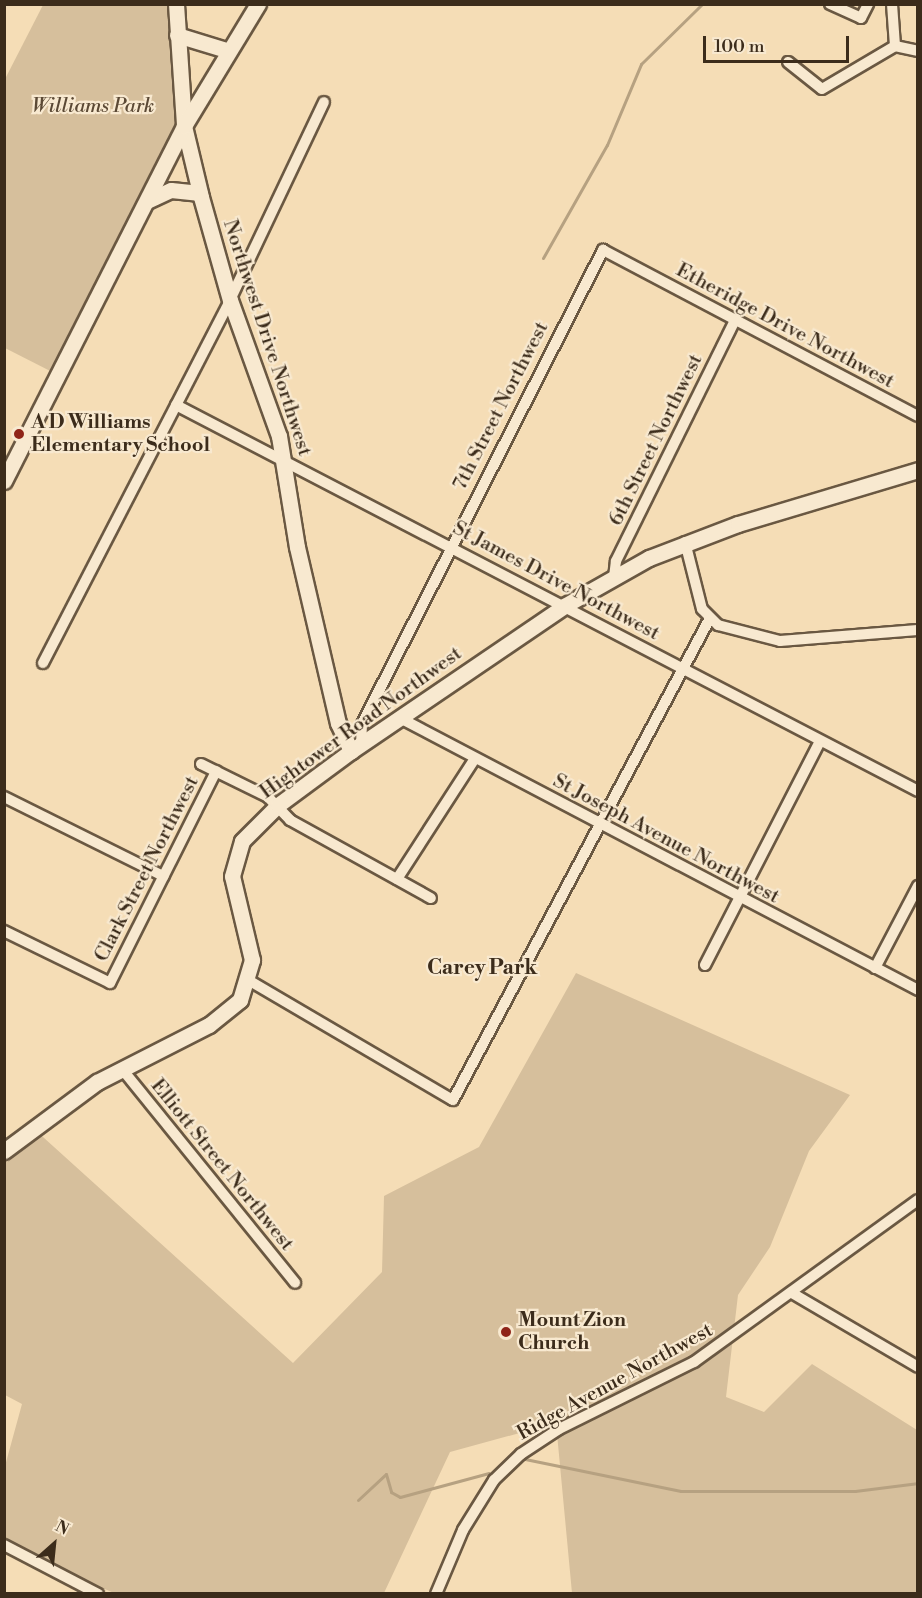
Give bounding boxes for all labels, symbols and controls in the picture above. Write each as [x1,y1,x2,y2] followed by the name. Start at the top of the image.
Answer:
[706,24,852,62] scale bar
[714,35,765,58] text: 100 m
[32,94,154,118] park label: Williams Park
[217,217,317,459] street label: Northwest Drive Northwest
[672,258,898,394] street label: Etheridge Drive Northwest
[448,318,554,494] street label: 7th Street Northwest
[604,350,708,530] street label: 6th Street Northwest
[31,410,210,457] place label: A D Williams Elementary School
[12,427,26,441] marker: A D Williams Elementary School
[448,516,664,646] street label: St James Drive Northwest
[255,642,467,804] street label: Hightower Road Northwest
[549,769,783,909] street label: St Joseph Avenue Northwest
[90,772,204,966] street label: Clark Street Northwest
[427,955,537,981] district label: Carey Park
[145,1074,299,1256] street label: Elliott Street Northwest
[518,1308,626,1355] place label: Mount Zion Church
[513,1318,717,1446] street label: Ridge Avenue Northwest
[499,1325,513,1339] marker: Mount Zion Church
[24,1514,84,1574] north arrow
[52,1516,72,1540] text: N

